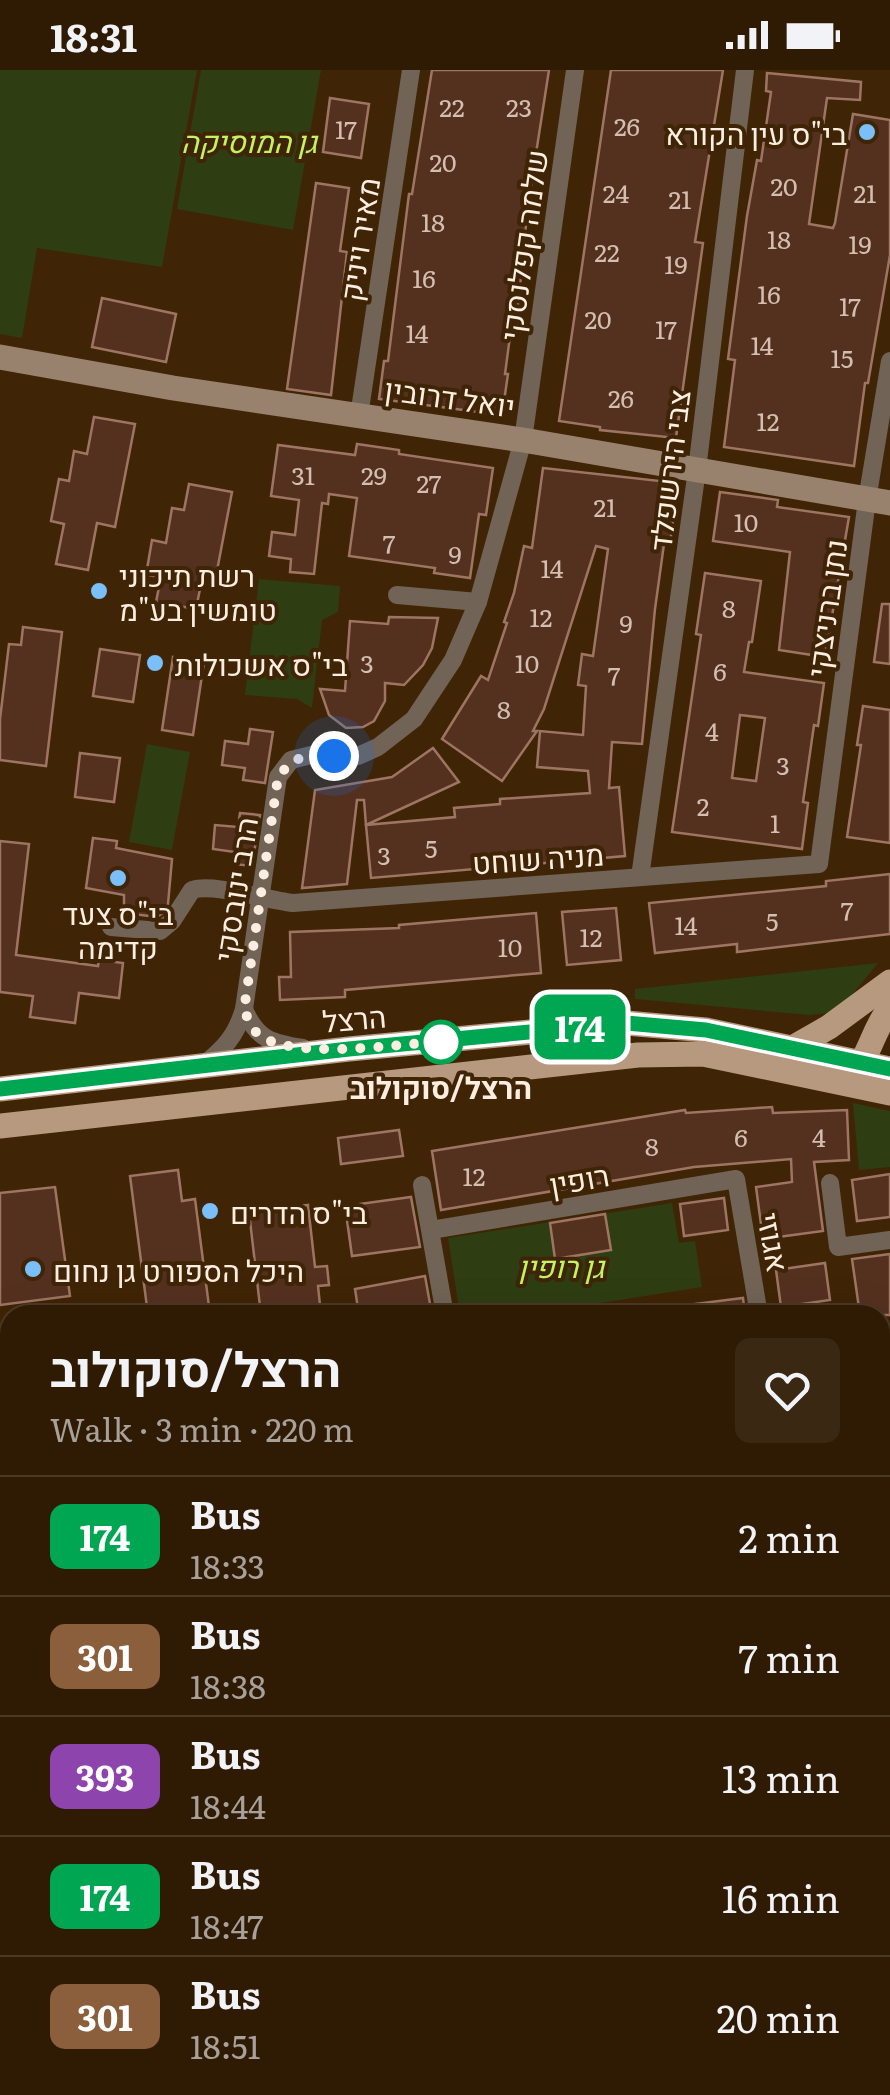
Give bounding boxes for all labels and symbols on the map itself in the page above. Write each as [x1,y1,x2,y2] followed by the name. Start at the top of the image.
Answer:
[439,88,465,125] house number: 22
[506,88,532,125] house number: 23
[614,107,640,144] house number: 26
[335,110,357,147] house number: 17
[665,110,847,154] place label: בי"ס עין הקורא
[181,118,319,162] park label: גן המוסיקה
[856,121,878,143] marker: בי"ס עין הקורא
[429,143,457,180] house number: 20
[487,147,557,343] street label: שלמה קפלנסקי
[770,167,798,204] house number: 20
[327,174,389,304] street label: מאיר ויניק
[603,174,629,211] house number: 24
[854,174,876,211] house number: 21
[669,180,691,217] house number: 21
[421,203,445,240] house number: 18
[767,220,791,257] house number: 18
[848,225,872,262] house number: 19
[594,233,620,270] house number: 22
[664,245,688,282] house number: 19
[412,259,436,296] house number: 16
[757,275,781,312] house number: 16
[839,287,861,324] house number: 17
[584,300,612,337] house number: 20
[655,310,677,347] house number: 17
[406,314,429,351] house number: 14
[751,326,774,363] house number: 14
[831,339,853,376] house number: 15
[382,365,518,427] street label: יואל דרובין
[608,379,634,416] house number: 26
[636,387,700,553] street label: צבי הירשפלד
[757,402,779,439] house number: 12
[291,456,315,493] house number: 31
[361,456,387,493] house number: 29
[416,464,442,501] house number: 27
[594,488,616,525] house number: 21
[734,503,758,540] house number: 10
[383,524,396,561] house number: 7
[448,535,462,572] house number: 9
[794,536,856,680] street label: נתן ברניצקי
[541,549,564,586] house number: 14
[119,552,277,630] place label: רשת תיכוני טומשין בע"מ
[88,580,110,602] marker: רשת תיכוני טומשין בע"מ
[722,589,736,626] house number: 8
[530,598,552,635] house number: 12
[619,604,633,641] house number: 9
[175,641,348,685] place label: בי"ס אשכולות
[360,644,374,681] house number: 3
[515,644,539,681] house number: 10
[144,652,166,674] marker: בי"ס אשכולות
[713,652,727,689] house number: 6
[608,656,621,693] house number: 7
[497,690,511,727] house number: 8
[705,712,719,749] house number: 4
[309,731,359,781] your location
[776,746,790,783] house number: 3
[697,787,709,824] house number: 2
[770,804,780,841] house number: 1
[201,814,267,964] street label: הרב ינובסקי
[425,829,437,866] house number: 5
[471,830,605,884] street label: מניה שוחט
[377,836,391,873] house number: 3
[107,867,129,889] marker: בי"ס צעד קדימה
[63,890,174,968] place label: בי"ס צעד קדימה
[841,891,854,928] house number: 7
[766,902,778,939] house number: 5
[675,906,698,943] house number: 14
[580,918,602,955] house number: 12
[498,928,522,965] house number: 10
[320,992,388,1042] street label: הרצל
[522,994,638,1060] line badge: 174
[420,1021,462,1063] marker: הרצל/סוקולוב
[350,1064,532,1108] place label: הרצל/סוקולוב
[734,1118,748,1155] house number: 6
[812,1118,826,1155] house number: 4
[645,1127,659,1164] house number: 8
[546,1151,612,1205] street label: רופין
[463,1157,485,1194] house number: 12
[230,1189,368,1233] place label: בי"ס הדרים
[199,1200,221,1222] marker: בי"ס הדרים
[748,1209,802,1275] street label: אגוזי
[518,1243,606,1287] park label: גן רופין
[53,1247,304,1291] place label: היכל הספורט גן נחום
[22,1258,44,1280] marker: היכל הספורט גן נחום

